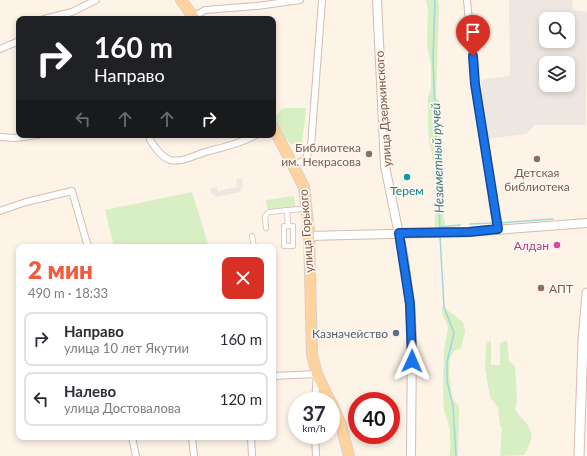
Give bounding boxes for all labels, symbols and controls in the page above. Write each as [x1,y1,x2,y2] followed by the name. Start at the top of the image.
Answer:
[539,12,575,92] map controls
[539,12,575,48] button: search
[456,15,490,56] pin
[462,21,484,43] icon: arrive
[94,30,173,64] text: 160 m
[28,32,80,84] icon: right
[371,50,395,168] street label: улица Дзержинского
[539,56,575,92] button: layers
[94,64,165,86] text: Направо
[427,102,447,214] water label: Незаметный ручей
[72,108,94,130] icon: left
[114,108,136,130] icon: ahead
[156,108,178,130] icon: ahead
[198,108,220,130] icon: right
[281,140,361,169] place label: Библиотека им. Некрасова
[364,149,374,159] marker: Библиотека им. Некрасова
[532,154,542,164] marker: Детская библиотека
[504,165,570,194] place label: Детская библиотека
[402,172,412,182] marker: Терем
[390,183,424,198] place label: Терем
[296,189,316,273] street label: улица Горького
[514,238,549,253] place label: Алдан
[552,240,562,250] marker: Алдан
[28,255,93,284] text: 2 мин
[222,257,264,299] button: close
[549,281,573,296] place label: АПТ
[536,283,546,293] marker: АПТ
[28,285,108,301] text: 490 m · 18:33
[64,322,124,340] text: Направо
[312,326,388,341] place label: Казначейство
[30,328,52,350] icon: right
[391,328,401,338] marker: Казначейство
[220,330,262,348] text: 160 m
[64,340,189,356] text: улица 10 лет Якутии
[391,340,433,382] position arrow
[64,382,116,400] text: Налево
[30,388,52,410] icon: left
[220,390,262,408] text: 120 m
[348,392,400,444] speed limit sign: 40
[64,400,181,416] text: улица Достовалова
[302,401,326,425] text: 37
[302,422,326,434] text: km/h

